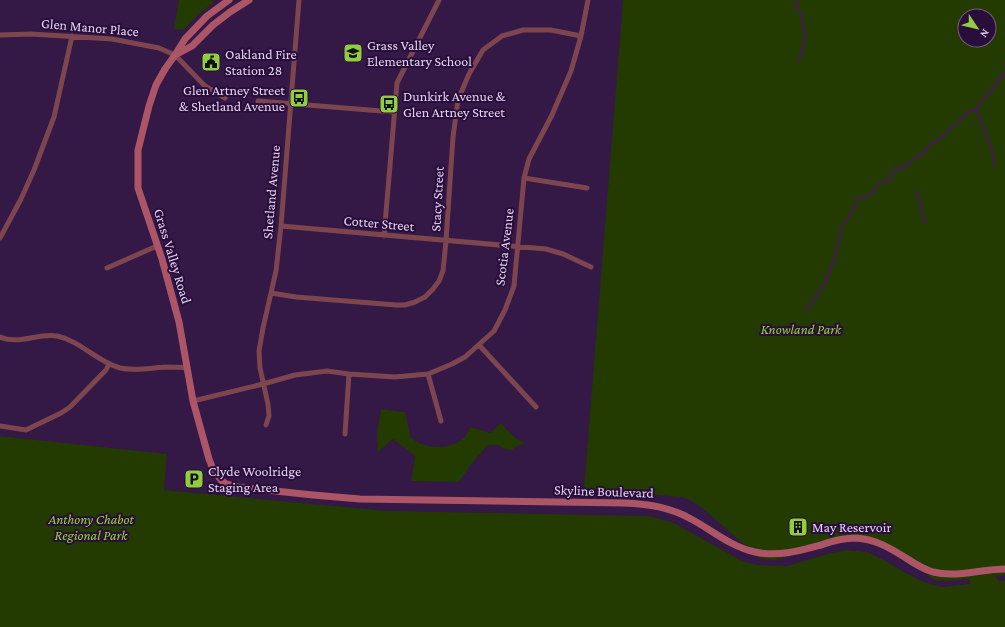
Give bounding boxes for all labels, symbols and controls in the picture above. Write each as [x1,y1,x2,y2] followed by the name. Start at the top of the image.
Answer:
[957,8,997,48] north arrow
[40,15,140,39] street label: Glen Manor Place
[978,27,992,41] text: N
[367,37,472,69] place label: Grass Valley Elementary School
[342,42,364,64] school or university icon: Grass Valley Elementary School
[225,46,297,78] place label: Oakland Fire Station 28
[200,51,222,73] public building icon: Oakland Fire Station 28
[179,82,285,114] place label: Glen Artney Street & Shetland Avenue
[288,87,310,109] bus stop icon: Glen Artney Street & Shetland Avenue
[403,88,506,120] place label: Dunkirk Avenue & Glen Artney Street
[378,93,400,115] bus stop icon: Dunkirk Avenue & Glen Artney Street
[259,145,283,239] street label: Shetland Avenue
[427,166,447,232] street label: Stacy Street
[151,207,195,306] street label: Grass Valley Road
[491,207,517,287] street label: Scotia Avenue
[343,212,415,234] street label: Cotter Street
[761,321,842,337] park label: Knowland Park
[208,463,301,495] place label: Clyde Woolridge Staging Area
[183,468,205,490] parking icon: Clyde Woolridge Staging Area
[554,481,655,501] street label: Skyline Boulevard
[47,511,134,543] park label: Anthony Chabot Regional Park
[787,516,809,538] building icon: May Reservoir
[812,519,891,535] place label: May Reservoir

